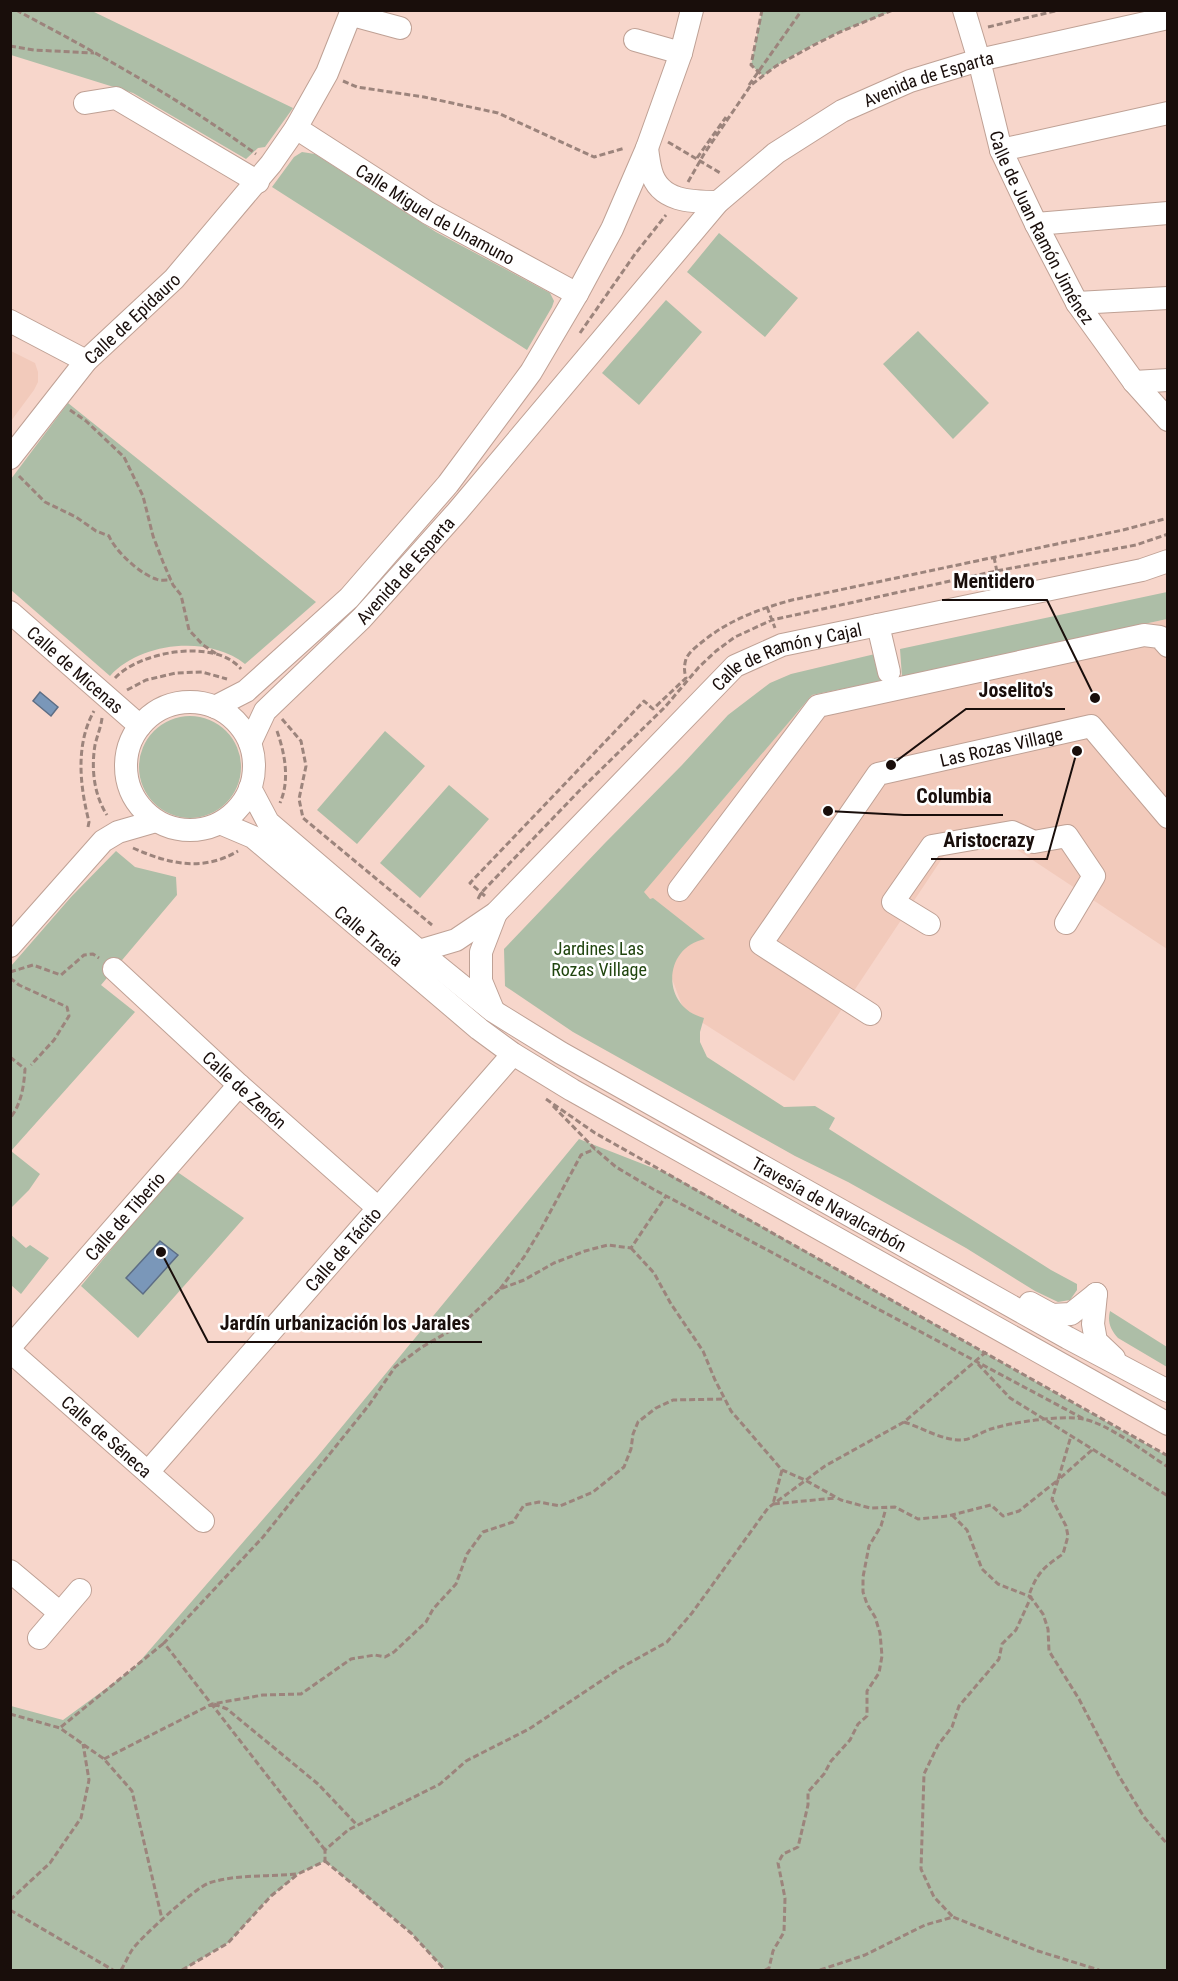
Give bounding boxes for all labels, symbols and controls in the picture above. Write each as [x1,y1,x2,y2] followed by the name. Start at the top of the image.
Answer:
[860,47,995,111] street label: Avenida de Esparta
[986,128,1099,328] street label: Calle de Juan Ramón Jiménez
[352,159,519,269] street label: Calle Miguel de Unamuno
[79,268,184,368] street label: Calle de Epidauro
[351,512,458,628] street label: Avenida de Esparta
[942,562,1047,600] callout: Mentidero
[953,569,1035,593] text: Mentidero
[707,618,863,695] street label: Calle de Ramón y Cajal
[23,621,128,717] street label: Calle de Micenas
[966,671,1065,709] callout: Joselito's
[979,678,1053,702] text: Joselito's
[938,722,1064,770] street label: Las Rozas Village
[904,777,1003,815] callout: Columbia
[916,784,992,808] text: Columbia
[931,821,1047,859] callout: Aristocrazy
[943,828,1035,852] text: Aristocrazy
[331,901,407,970] street label: Calle Tracia
[551,938,647,980] park label: Jardines Las Rozas Village
[199,1047,291,1133] street label: Calle de Zenón
[748,1152,910,1256] street label: Travesía de Navalcarbón
[80,1168,169,1264] street label: Calle de Tiberio
[300,1203,385,1295] street label: Calle de Tácito
[208,1304,482,1342] callout: Jardín urbanización los Jarales
[220,1311,470,1335] text: Jardín urbanización los Jarales
[57,1391,156,1482] street label: Calle de Séneca

